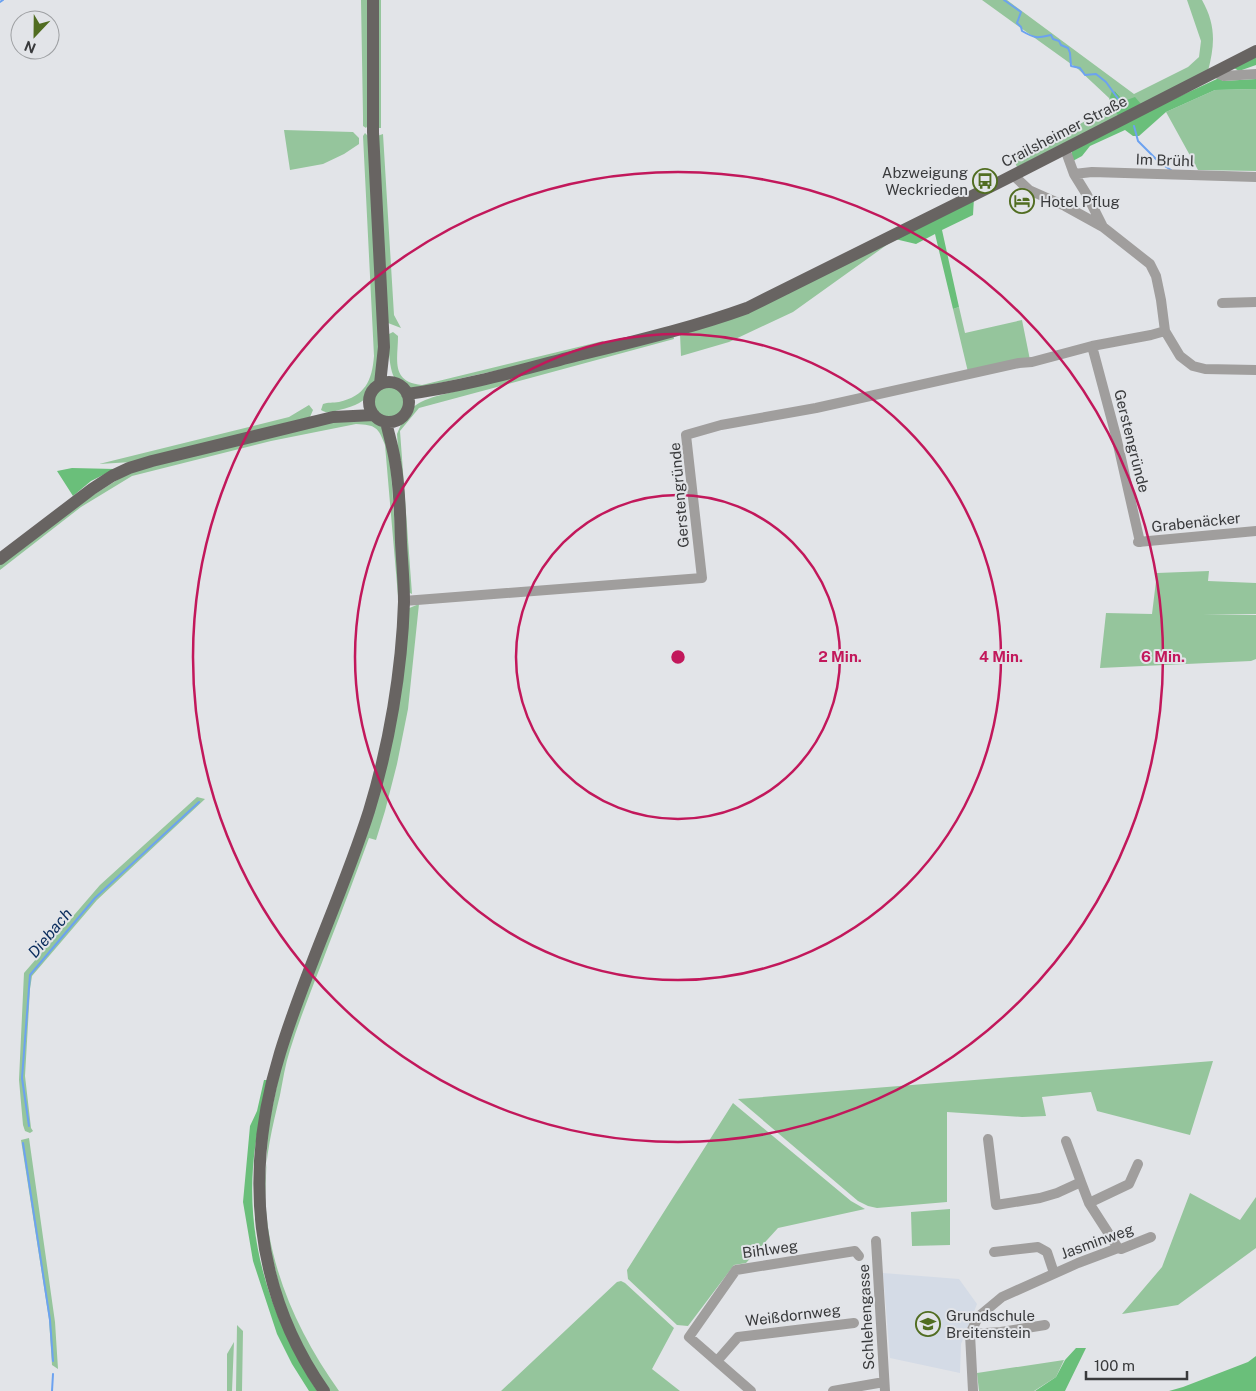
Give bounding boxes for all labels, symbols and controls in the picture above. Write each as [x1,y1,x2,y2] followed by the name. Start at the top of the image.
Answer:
[10,10,60,60] north arrow
[22,38,38,57] text: N
[998,92,1130,170] street label: Crailsheimer Straße
[1135,150,1195,170] street label: Im Brühl
[882,164,968,198] place label: Abzweigung Weckrieden
[972,168,998,194] bus stop icon: Abzweigung Weckrieden
[1009,188,1035,214] hotel icon: Hotel Pflug
[1040,193,1120,210] place label: Hotel Pflug
[1111,388,1153,494] street label: Gerstengründe
[666,442,692,548] street label: Gerstengründe
[1150,509,1242,535] street label: Grabenäcker
[669,648,687,666] centre of rings
[818,648,862,665] text: 2 Min.
[979,648,1023,665] text: 4 Min.
[1141,648,1185,665] text: 6 Min.
[24,905,76,961] water label: Diebach
[1058,1220,1136,1262] street label: Jasminweg
[741,1237,799,1261] street label: Bihlweg
[855,1264,877,1370] street label: Schlehengasse
[744,1301,842,1329] street label: Weißdornweg
[946,1307,1035,1341] place label: Grundschule Breitenstein
[915,1311,941,1337] school or university icon: Grundschule Breitenstein
[1086,1348,1187,1380] scale bar
[1094,1357,1135,1374] text: 100 m

